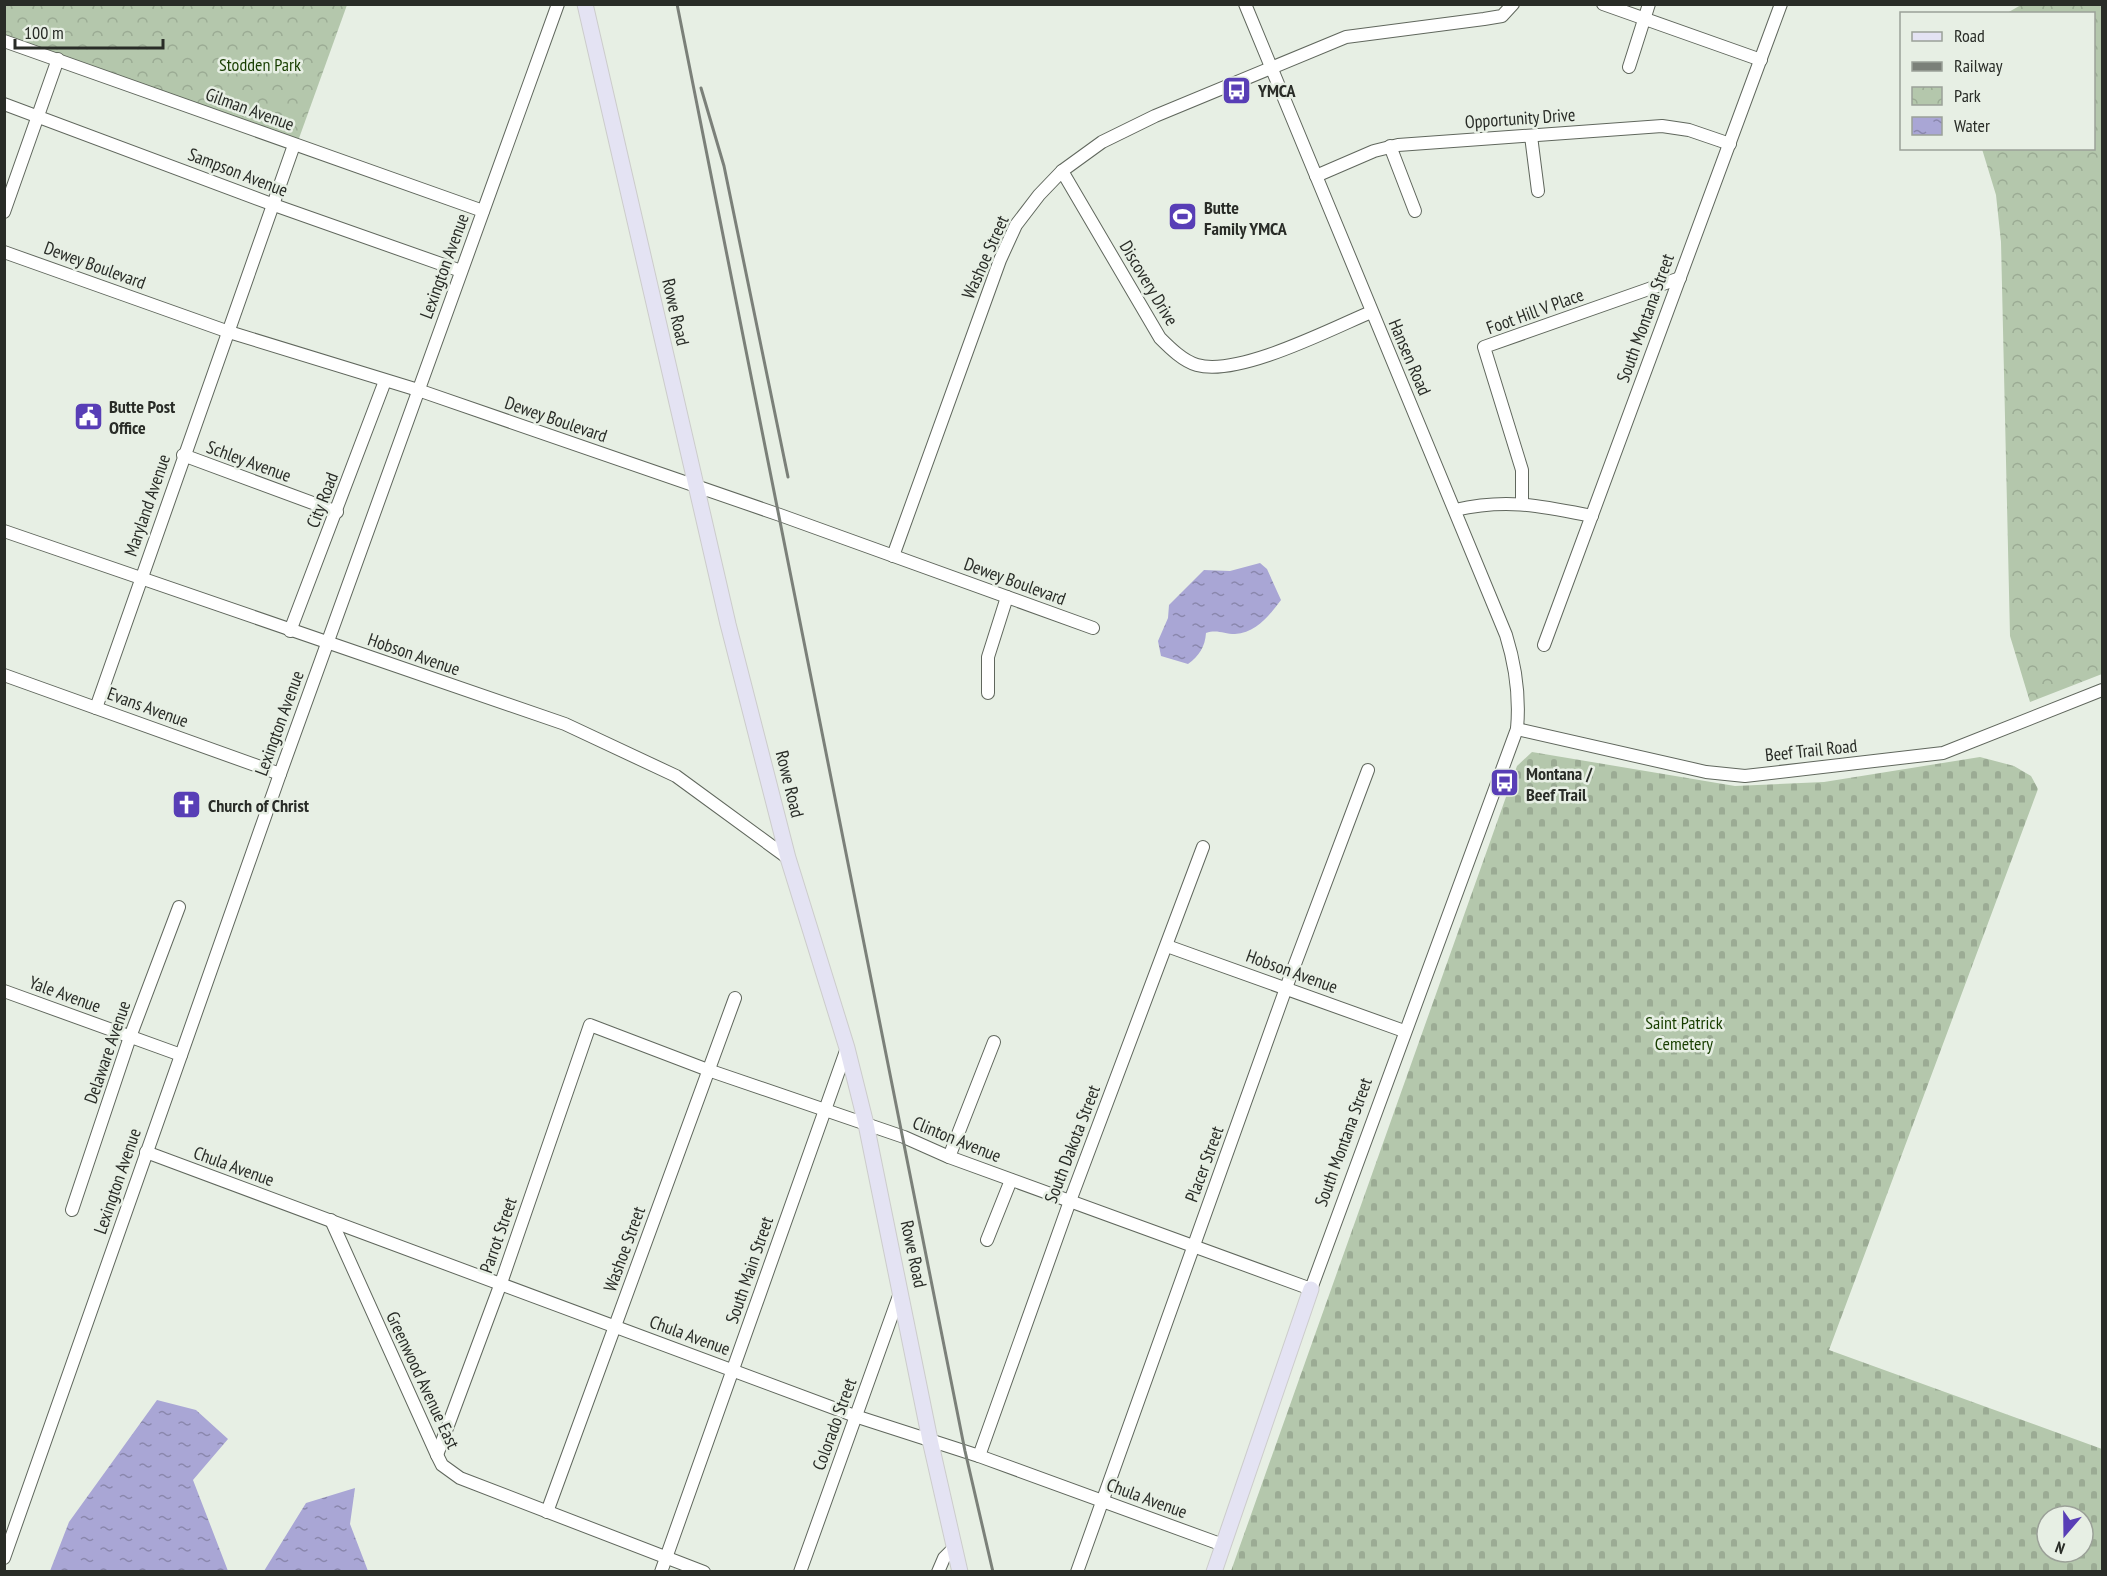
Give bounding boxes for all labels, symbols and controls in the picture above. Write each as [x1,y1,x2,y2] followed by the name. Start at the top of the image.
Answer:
[15,12,164,50] scale bar
[1900,12,2095,150] legend
[24,21,64,44] text: 100 m
[1954,24,1985,47] text: Road
[219,53,301,76] park label: Stodden Park
[1954,54,2003,77] text: Railway
[1221,74,1253,106] bus stop icon: YMCA
[1257,79,1296,102] place label: YMCA
[203,82,297,136] street label: Gilman Avenue
[1954,84,1981,107] text: Park
[1464,103,1576,133] street label: Opportunity Drive
[1954,114,1990,137] text: Water
[185,142,291,202] street label: Sampson Avenue
[1204,196,1288,240] place label: Butte Family YMCA
[1167,201,1199,233] sports icon: Butte Family YMCA
[414,210,474,322] street label: Lexington Avenue
[956,212,1014,302] street label: Washoe Street
[41,236,149,294] street label: Dewey Boulevard
[1115,236,1183,330] street label: Discovery Drive
[1611,250,1679,386] street label: South Montana Street
[657,276,695,348] street label: Rowe Road
[1483,283,1587,339] street label: Foot Hill V Place
[1384,315,1436,399] street label: Hansen Road
[502,391,610,447] street label: Dewey Boulevard
[109,395,176,439] place label: Butte Post Office
[72,400,104,432] public building icon: Butte Post Office
[204,435,294,487] street label: Schley Avenue
[119,451,175,559] street label: Maryland Avenue
[301,469,343,531] street label: City Road
[961,552,1069,610] street label: Dewey Boulevard
[365,628,463,680] street label: Hobson Avenue
[249,667,309,779] street label: Lexington Avenue
[104,682,192,732] street label: Evans Avenue
[1764,734,1858,766] street label: Beef Trail Road
[771,748,809,820] street label: Rowe Road
[1526,762,1593,806] place label: Montana / Beef Trail
[1489,767,1521,799] bus stop icon: Montana / Beef Trail
[171,789,203,821] church icon: Church of Christ
[208,794,310,817] place label: Church of Christ
[1243,944,1341,998] street label: Hobson Avenue
[26,970,104,1018] street label: Yale Avenue
[79,998,135,1106] street label: Delaware Avenue
[1645,1011,1723,1055] park label: Saint Patrick Cemetery
[1309,1074,1377,1210] street label: South Montana Street
[1039,1082,1105,1206] street label: South Dakota Street
[909,1111,1005,1167] street label: Clinton Avenue
[1180,1123,1228,1205] street label: Placer Street
[88,1125,146,1237] street label: Lexington Avenue
[190,1141,278,1191] street label: Chula Avenue
[474,1194,522,1276] street label: Parrot Street
[598,1203,650,1295] street label: Washoe Street
[720,1213,778,1326] street label: South Main Street
[896,1218,932,1290] street label: Rowe Road
[381,1308,465,1452] street label: Greenwood Avenue East
[646,1310,734,1360] street label: Chula Avenue
[807,1375,861,1473] street label: Colorado Street
[1103,1473,1191,1523] street label: Chula Avenue
[2035,1504,2095,1564] north arrow
[2052,1537,2067,1559] text: N

